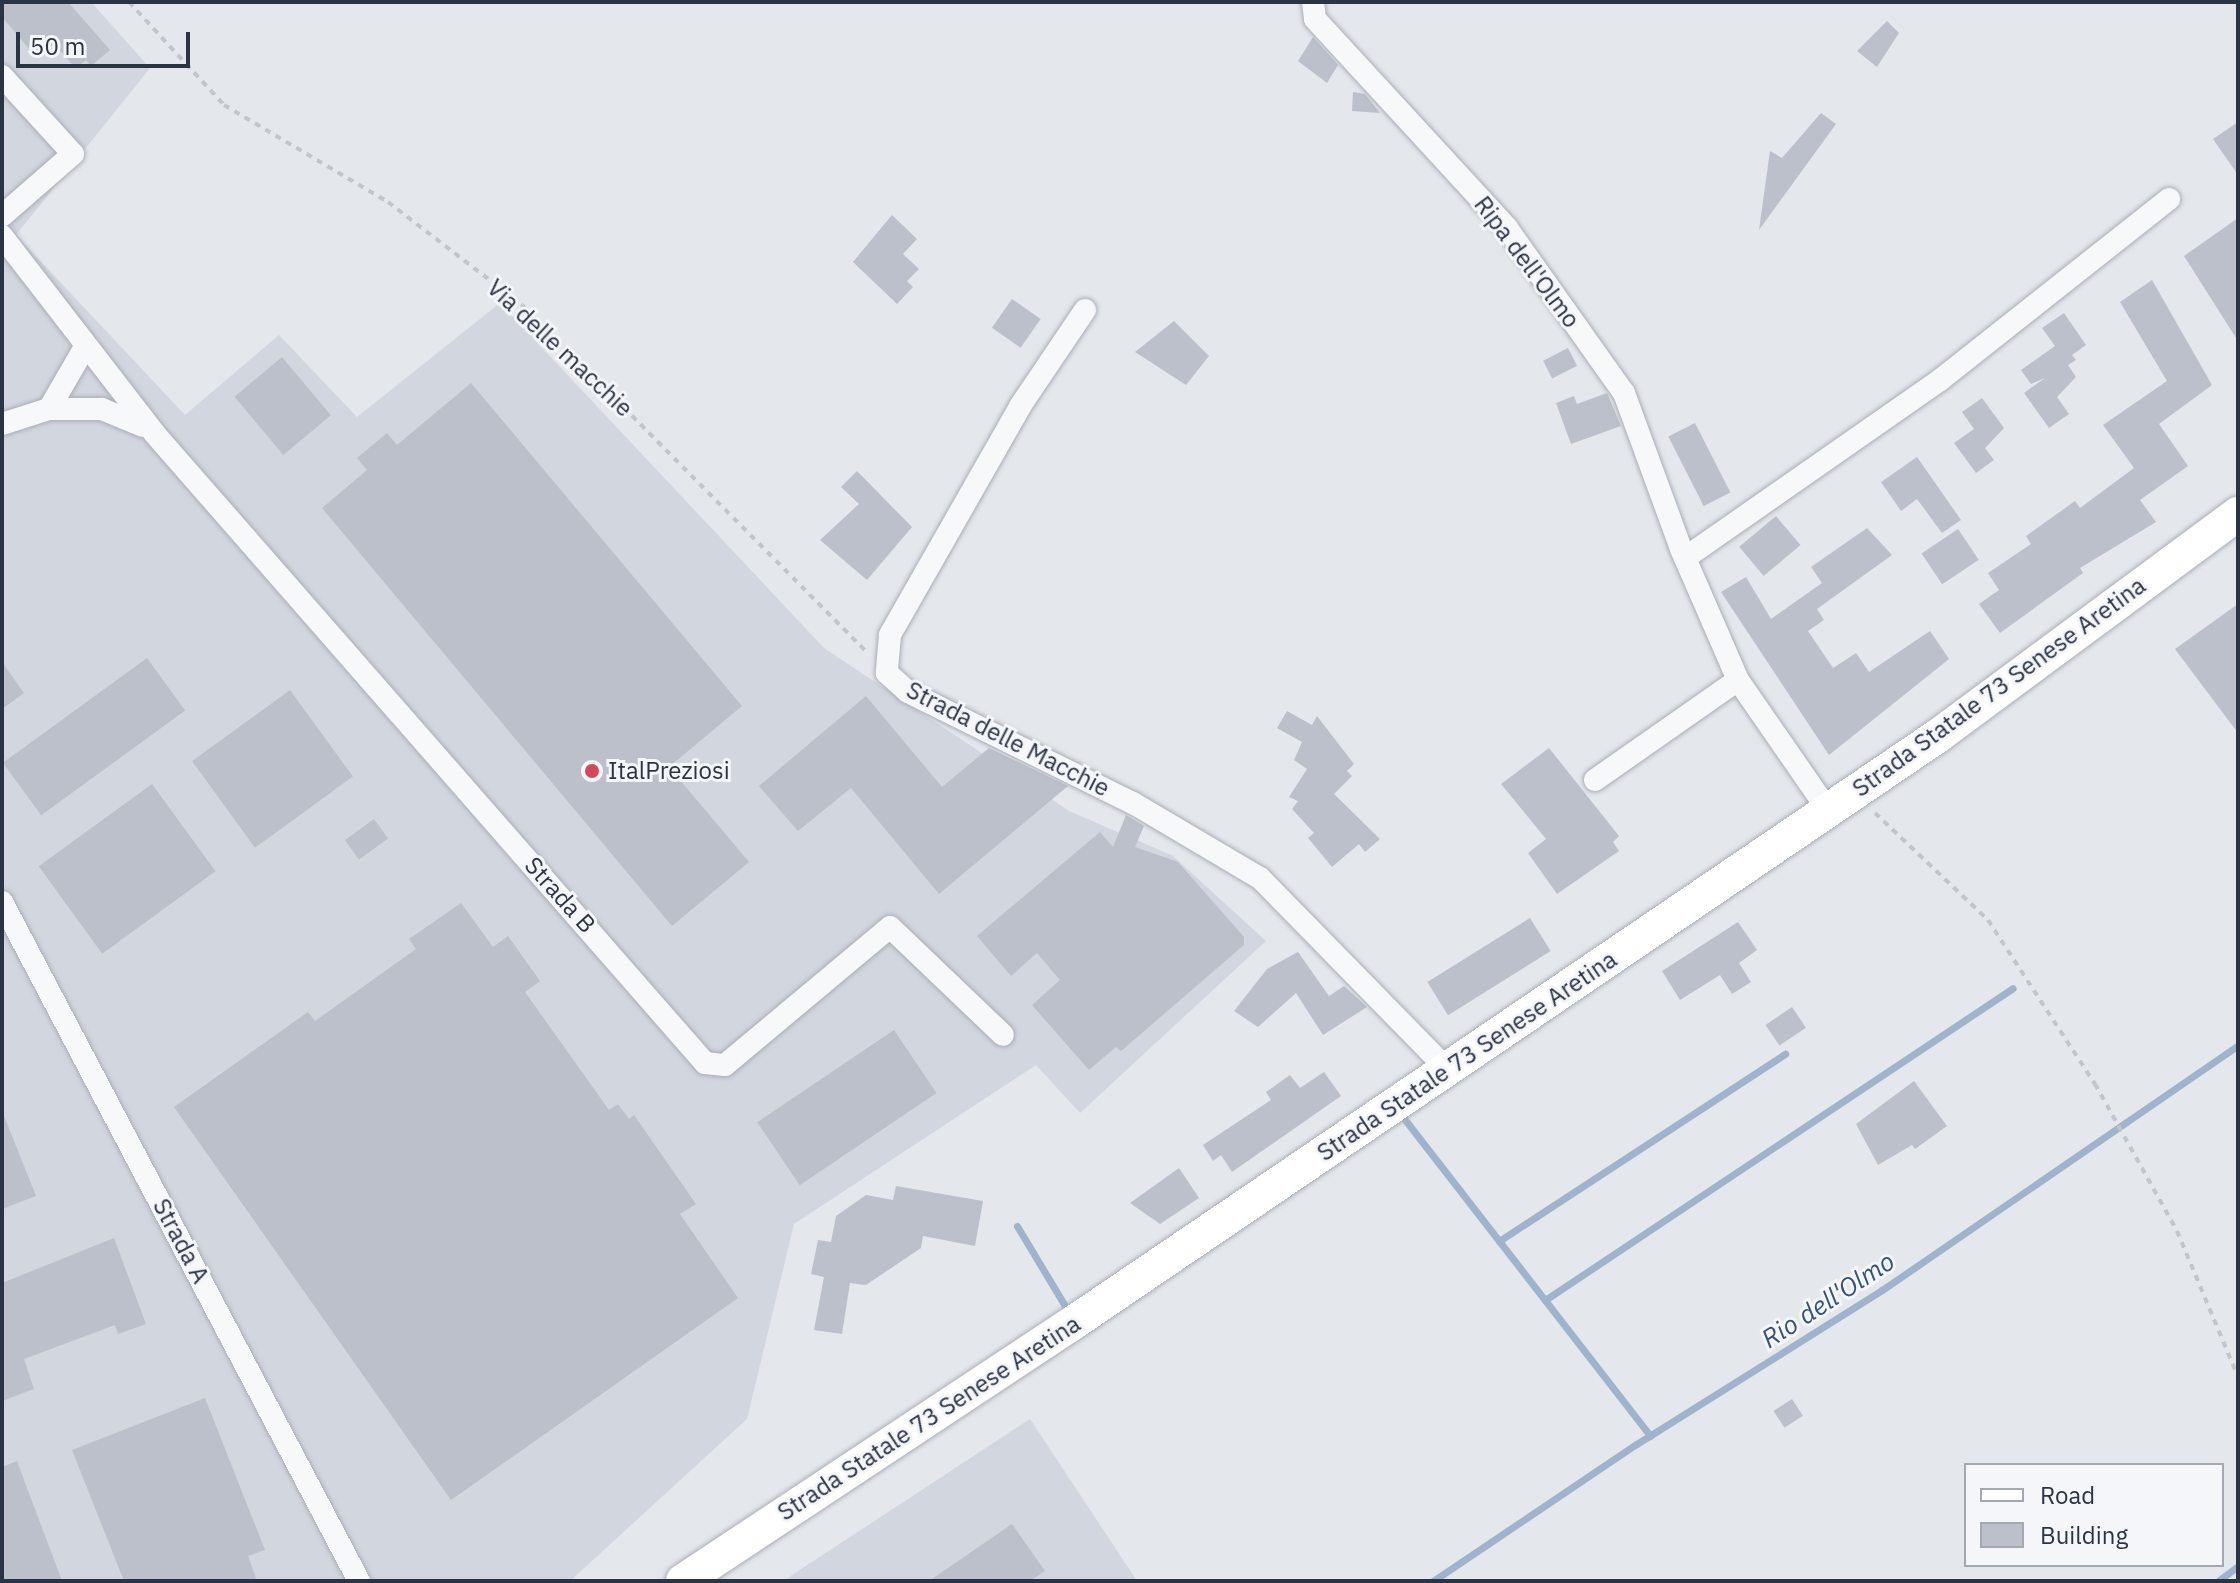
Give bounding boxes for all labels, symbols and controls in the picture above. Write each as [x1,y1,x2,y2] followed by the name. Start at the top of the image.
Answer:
[20,16,194,66] scale bar
[30,30,85,62] text: 50 m
[1468,191,1586,333] street label: Ripa dell'Olmo
[481,273,639,423] street label: Via delle macchie
[1847,571,2151,803] street label: Strada Statale 73 Senese Aretina
[902,675,1114,803] street label: Strada delle Macchie
[608,757,730,785] place label: ItalPreziosi
[583,762,601,780] marker: ItalPreziosi
[519,851,601,939] street label: Strada B
[1312,945,1622,1167] street label: Strada Statale 73 Senese Aretina
[147,1194,215,1288] street label: Strada A
[1756,1245,1900,1355] water label: Rio dell'Olmo
[772,1309,1086,1527] street label: Strada Statale 73 Senese Aretina
[1964,1463,2224,1567] legend
[2040,1479,2095,1511] text: Road
[2040,1519,2128,1551] text: Building

